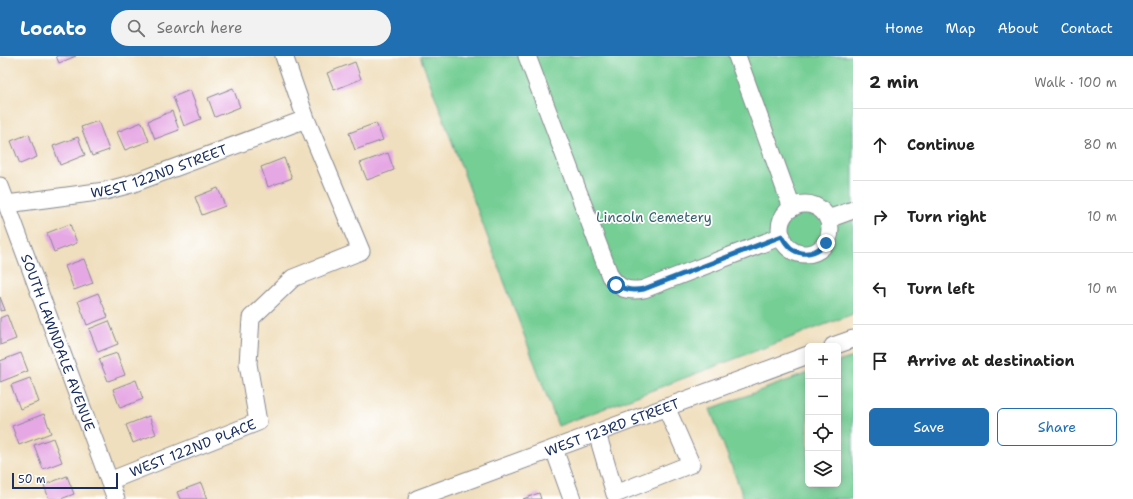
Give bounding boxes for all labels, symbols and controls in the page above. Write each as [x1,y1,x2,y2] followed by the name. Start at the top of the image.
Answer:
[111,10,391,46] search box
[20,16,87,41] text: Locato
[125,17,147,39] icon: search
[157,18,242,38] text: Search here
[885,19,924,37] text: Home
[946,19,976,37] text: Map
[998,19,1039,37] text: About
[1061,19,1113,37] text: Contact
[869,71,919,93] text: 2 min
[1034,74,1117,91] text: Walk · 100 m
[869,134,891,156] icon: ahead
[907,135,975,155] text: Continue
[1083,136,1117,153] text: 80 m
[89,140,230,202] street label: WEST 122ND STREET
[869,206,891,228] icon: right
[907,207,987,227] text: Turn right
[596,208,712,226] park label: Lincoln Cemetery
[1087,208,1117,225] text: 10 m
[817,234,835,252] route end
[17,251,99,434] street label: SOUTH LAWNDALE AVENUE
[607,276,625,294] route start
[869,278,891,300] icon: left
[907,279,975,299] text: Turn left
[1087,280,1117,297] text: 10 m
[805,343,841,487] map controls
[805,343,841,379] button: +
[869,350,891,372] icon: arrive
[907,351,1075,371] text: Arrive at destination
[805,379,841,415] button: −
[542,394,682,460] street label: WEST 123RD STREET
[869,408,989,446] button: Save
[997,408,1117,446] button: Share
[127,415,259,481] street label: WEST 122ND PLACE
[805,415,841,451] button: locate
[805,451,841,487] button: layers
[12,471,118,490] scale bar
[18,472,46,487] text: 50 m

